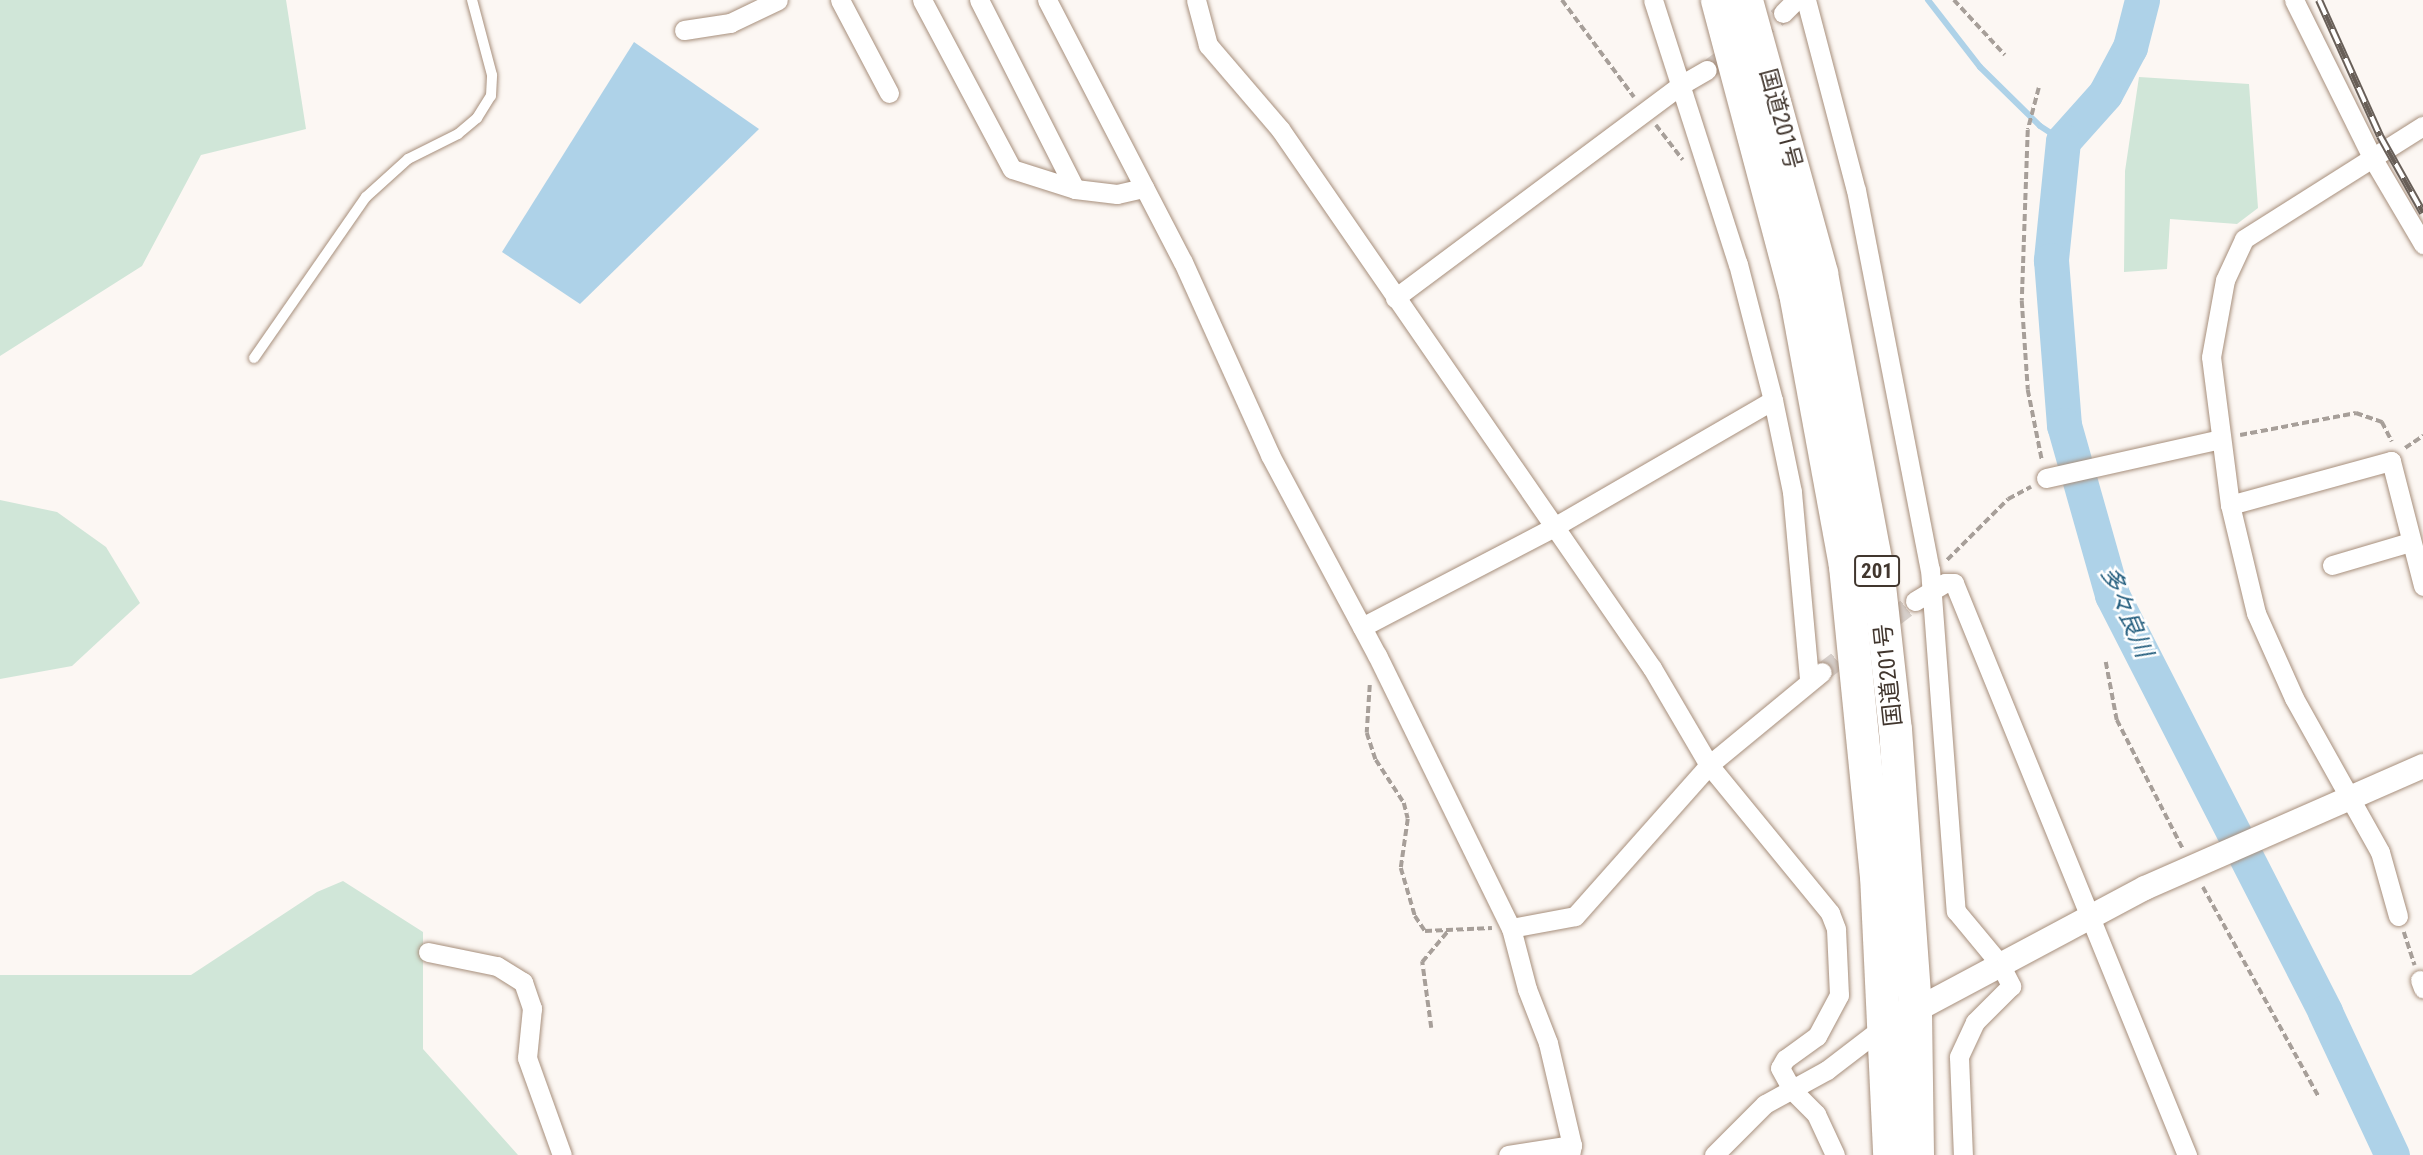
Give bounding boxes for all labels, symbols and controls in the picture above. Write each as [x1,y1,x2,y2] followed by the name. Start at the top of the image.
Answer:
[1753,66,1807,172] street label: 国道201号
[1853,554,1902,588] road number: 201
[2094,562,2158,662] water label: 多々良川
[1870,622,1908,728] street label: 国道201号

